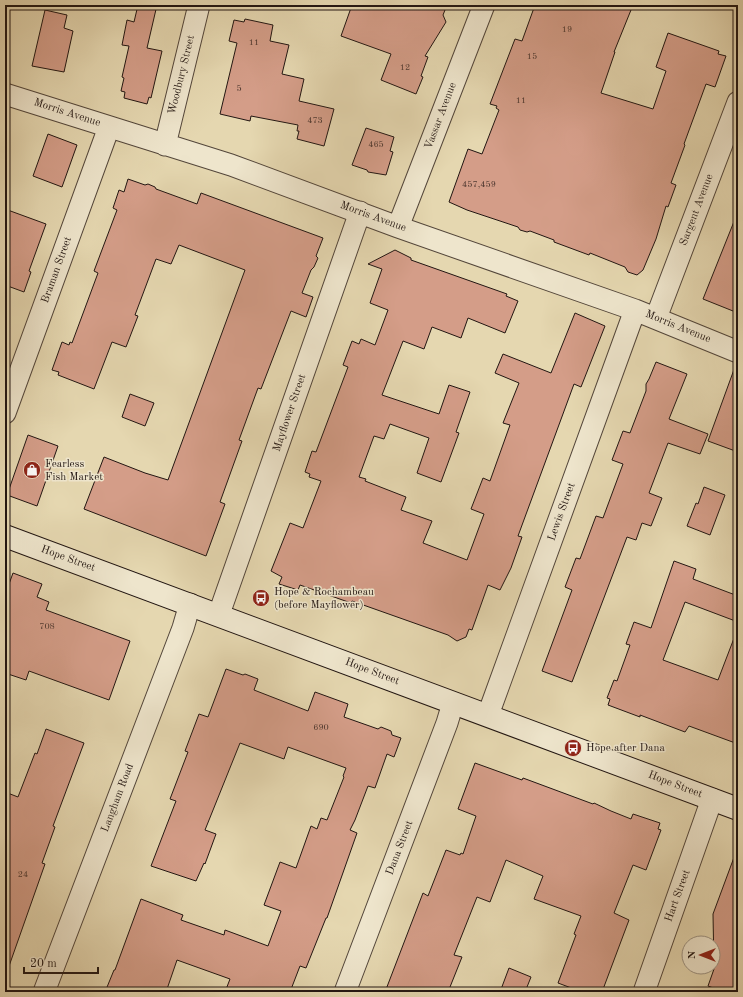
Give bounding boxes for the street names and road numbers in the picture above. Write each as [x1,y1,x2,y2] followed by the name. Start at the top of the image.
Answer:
[167,34,197,116] street label: Woodbury Street
[423,81,459,151] street label: Vassar Avenue
[32,97,102,129] street label: Morris Avenue
[678,173,716,247] street label: Sargent Avenue
[338,200,408,234] street label: Morris Avenue
[40,235,74,305] street label: Braman Street
[644,309,712,345] street label: Morris Avenue
[272,373,308,453] street label: Mayflower Street
[546,481,578,543] street label: Lewis Street
[39,544,97,574] street label: Hope Street
[343,657,401,687] street label: Hope Street
[100,762,136,834] street label: Langham Road
[646,770,704,800] street label: Hope Street
[385,819,416,877] street label: Dana Street
[663,868,693,924] street label: Hart Street

